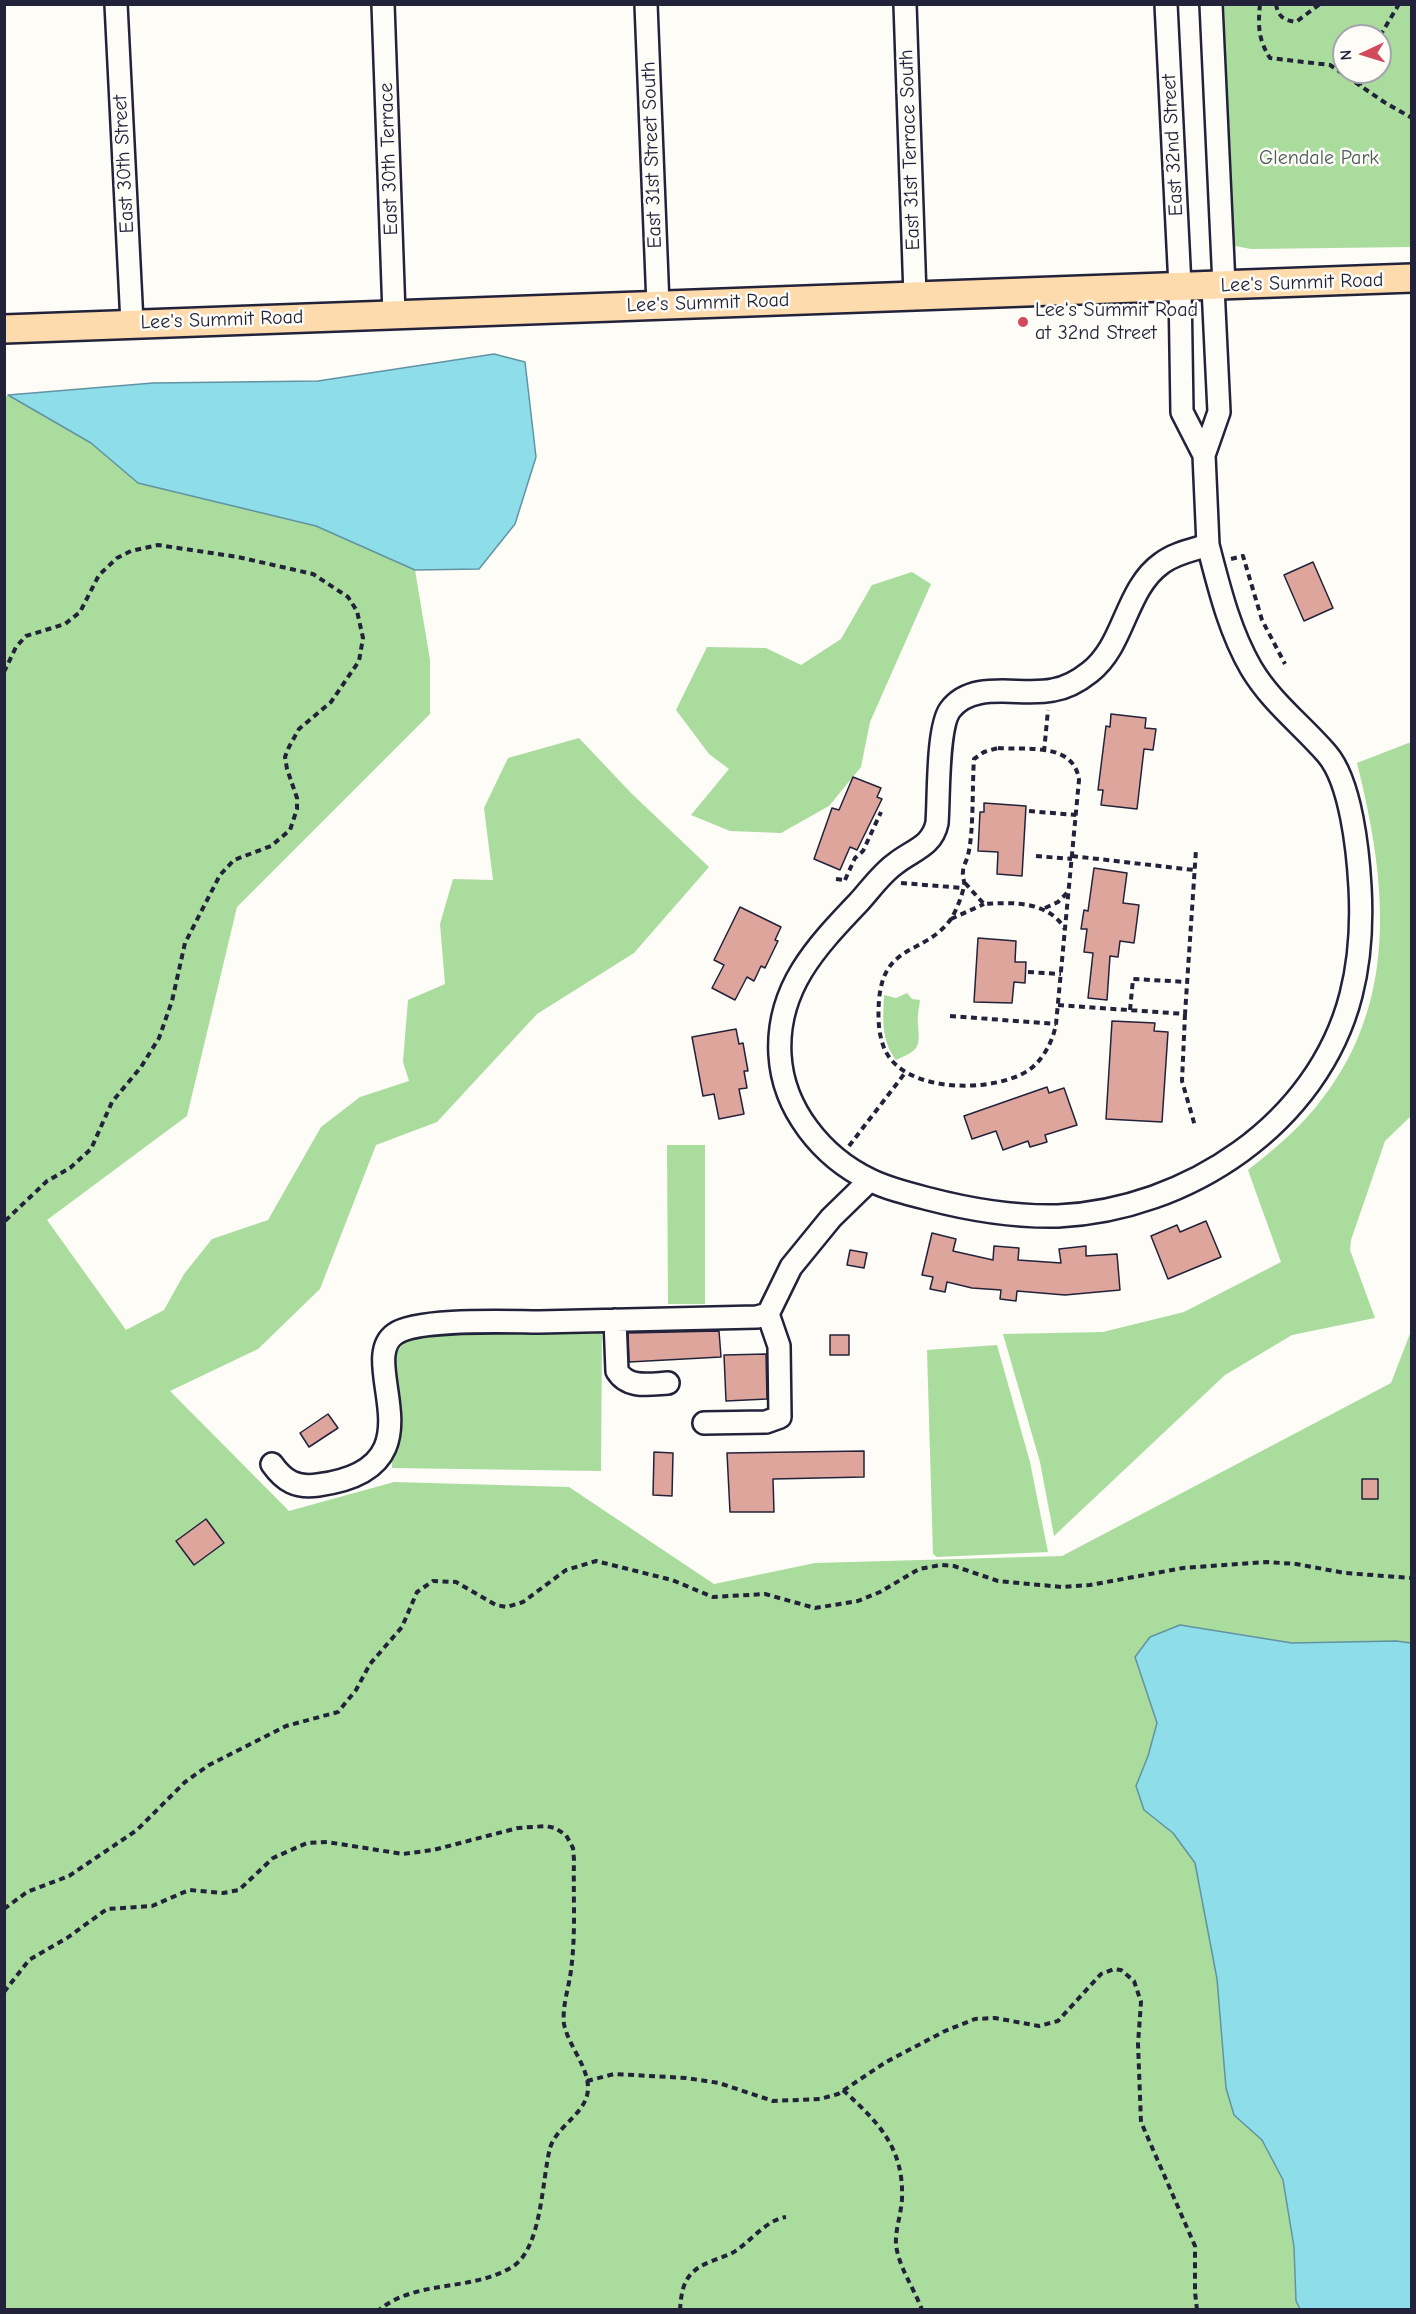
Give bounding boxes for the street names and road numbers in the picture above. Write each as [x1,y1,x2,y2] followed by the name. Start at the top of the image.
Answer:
[894,49,926,251] street label: East 31st Terrace South
[637,61,667,249] street label: East 31st Street South
[1157,73,1189,217] street label: East 32nd Street
[374,82,404,236] street label: East 30th Terrace
[108,94,140,234] street label: East 30th Street
[1220,268,1384,298] street label: Lee's Summit Road
[626,288,790,318] street label: Lee's Summit Road
[140,305,304,335] street label: Lee's Summit Road

